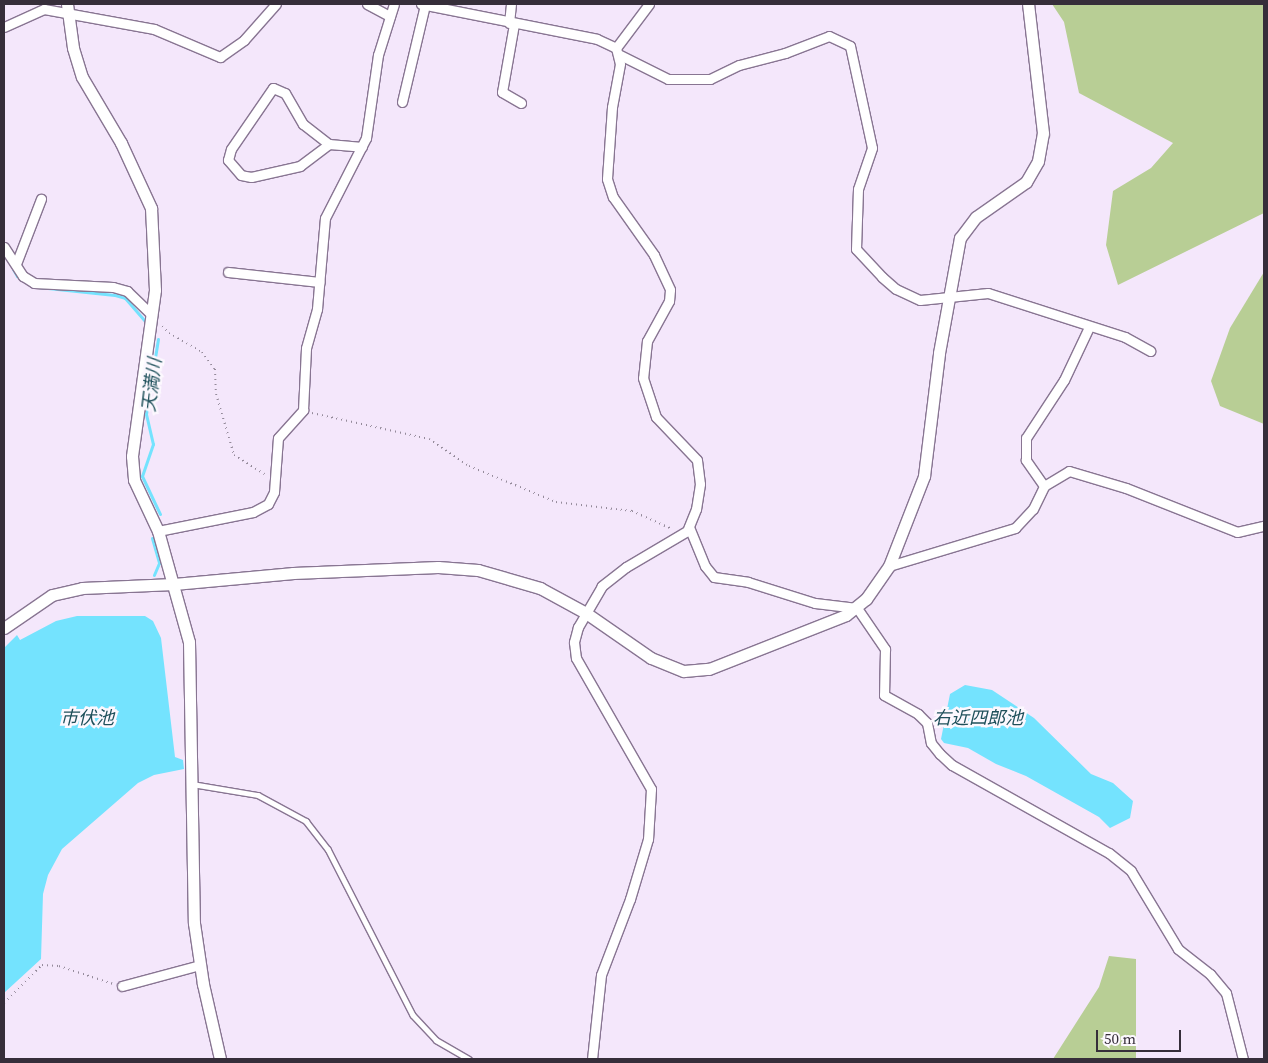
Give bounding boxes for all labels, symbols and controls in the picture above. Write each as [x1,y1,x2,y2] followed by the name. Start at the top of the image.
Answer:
[138,357,166,413] water label: 天満川
[60,707,114,729] water label: 市伏池
[933,707,1023,729] water label: 右近四郎池
[1098,1020,1183,1052] scale bar
[1104,1028,1136,1049] text: 50 m

